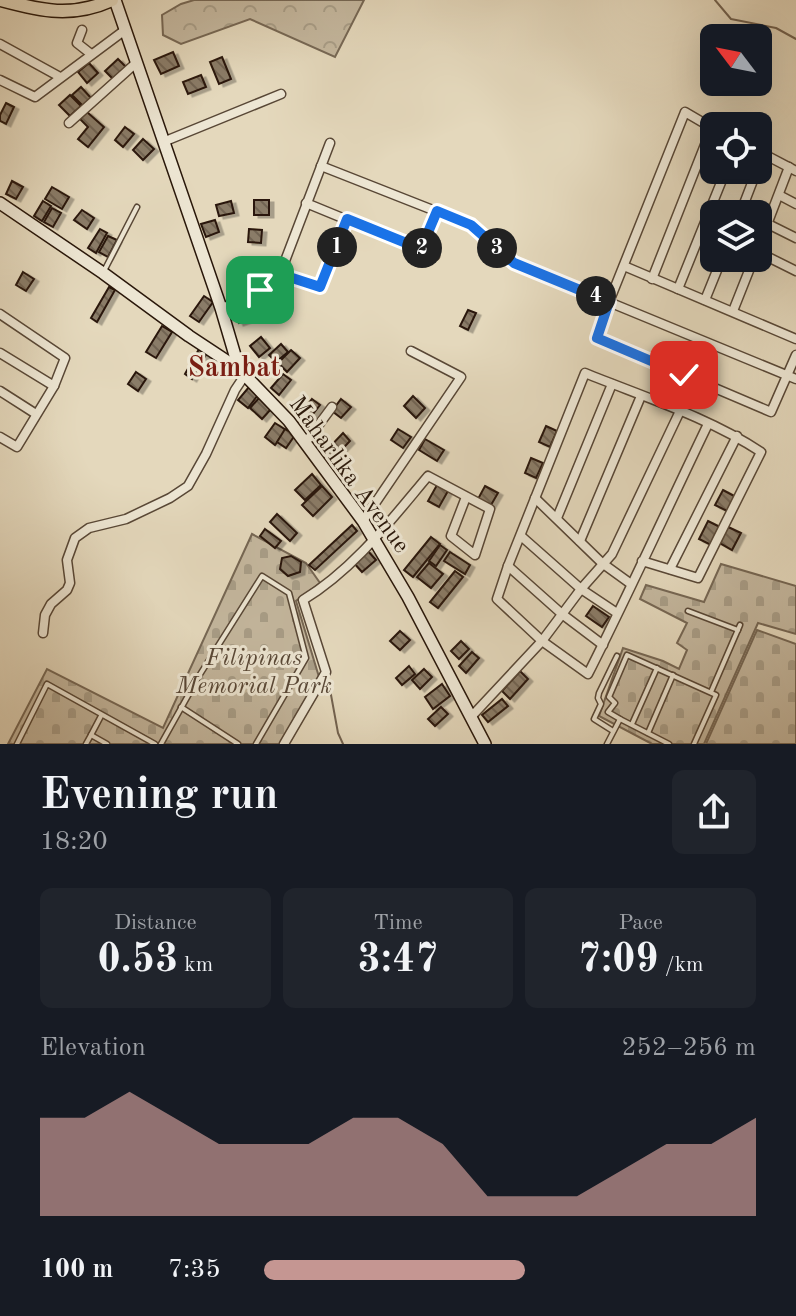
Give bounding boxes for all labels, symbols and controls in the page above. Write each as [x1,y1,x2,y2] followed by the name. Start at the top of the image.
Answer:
[700,24,772,96] north arrow
[700,24,772,272] map controls
[700,112,772,184] button: locate
[700,200,772,272] button: layers
[317,227,357,267] pin: 1
[402,228,442,268] pin: 2
[477,228,517,268] pin: 3
[331,236,343,258] text: 1
[416,237,428,259] text: 2
[491,237,503,259] text: 3
[226,256,294,324] pin
[238,268,282,312] icon: arrive
[576,276,616,316] pin: 4
[590,285,602,307] text: 4
[650,341,718,409] pin
[662,353,706,397] icon: check
[187,355,281,383] district label: Sambat
[284,392,413,558] street label: Maharlika Avenue
[175,647,332,699] park label: Filipinas Memorial Park
[672,770,756,854] button: share
[40,774,278,818] text: Evening run
[40,829,108,855] text: 18:20
[114,912,197,934] text: Distance
[373,912,423,934] text: Time
[618,912,663,934] text: Pace
[97,941,178,981] text: 0.53
[358,941,438,981] text: 3:47
[578,941,659,981] text: 7:09
[178,954,213,976] text: km
[659,954,704,976] text: /km
[40,1035,146,1061] text: Elevation
[621,1035,756,1061] text: 252–256 m
[40,1257,113,1283] text: 100 m
[168,1257,221,1283] text: 7:35

